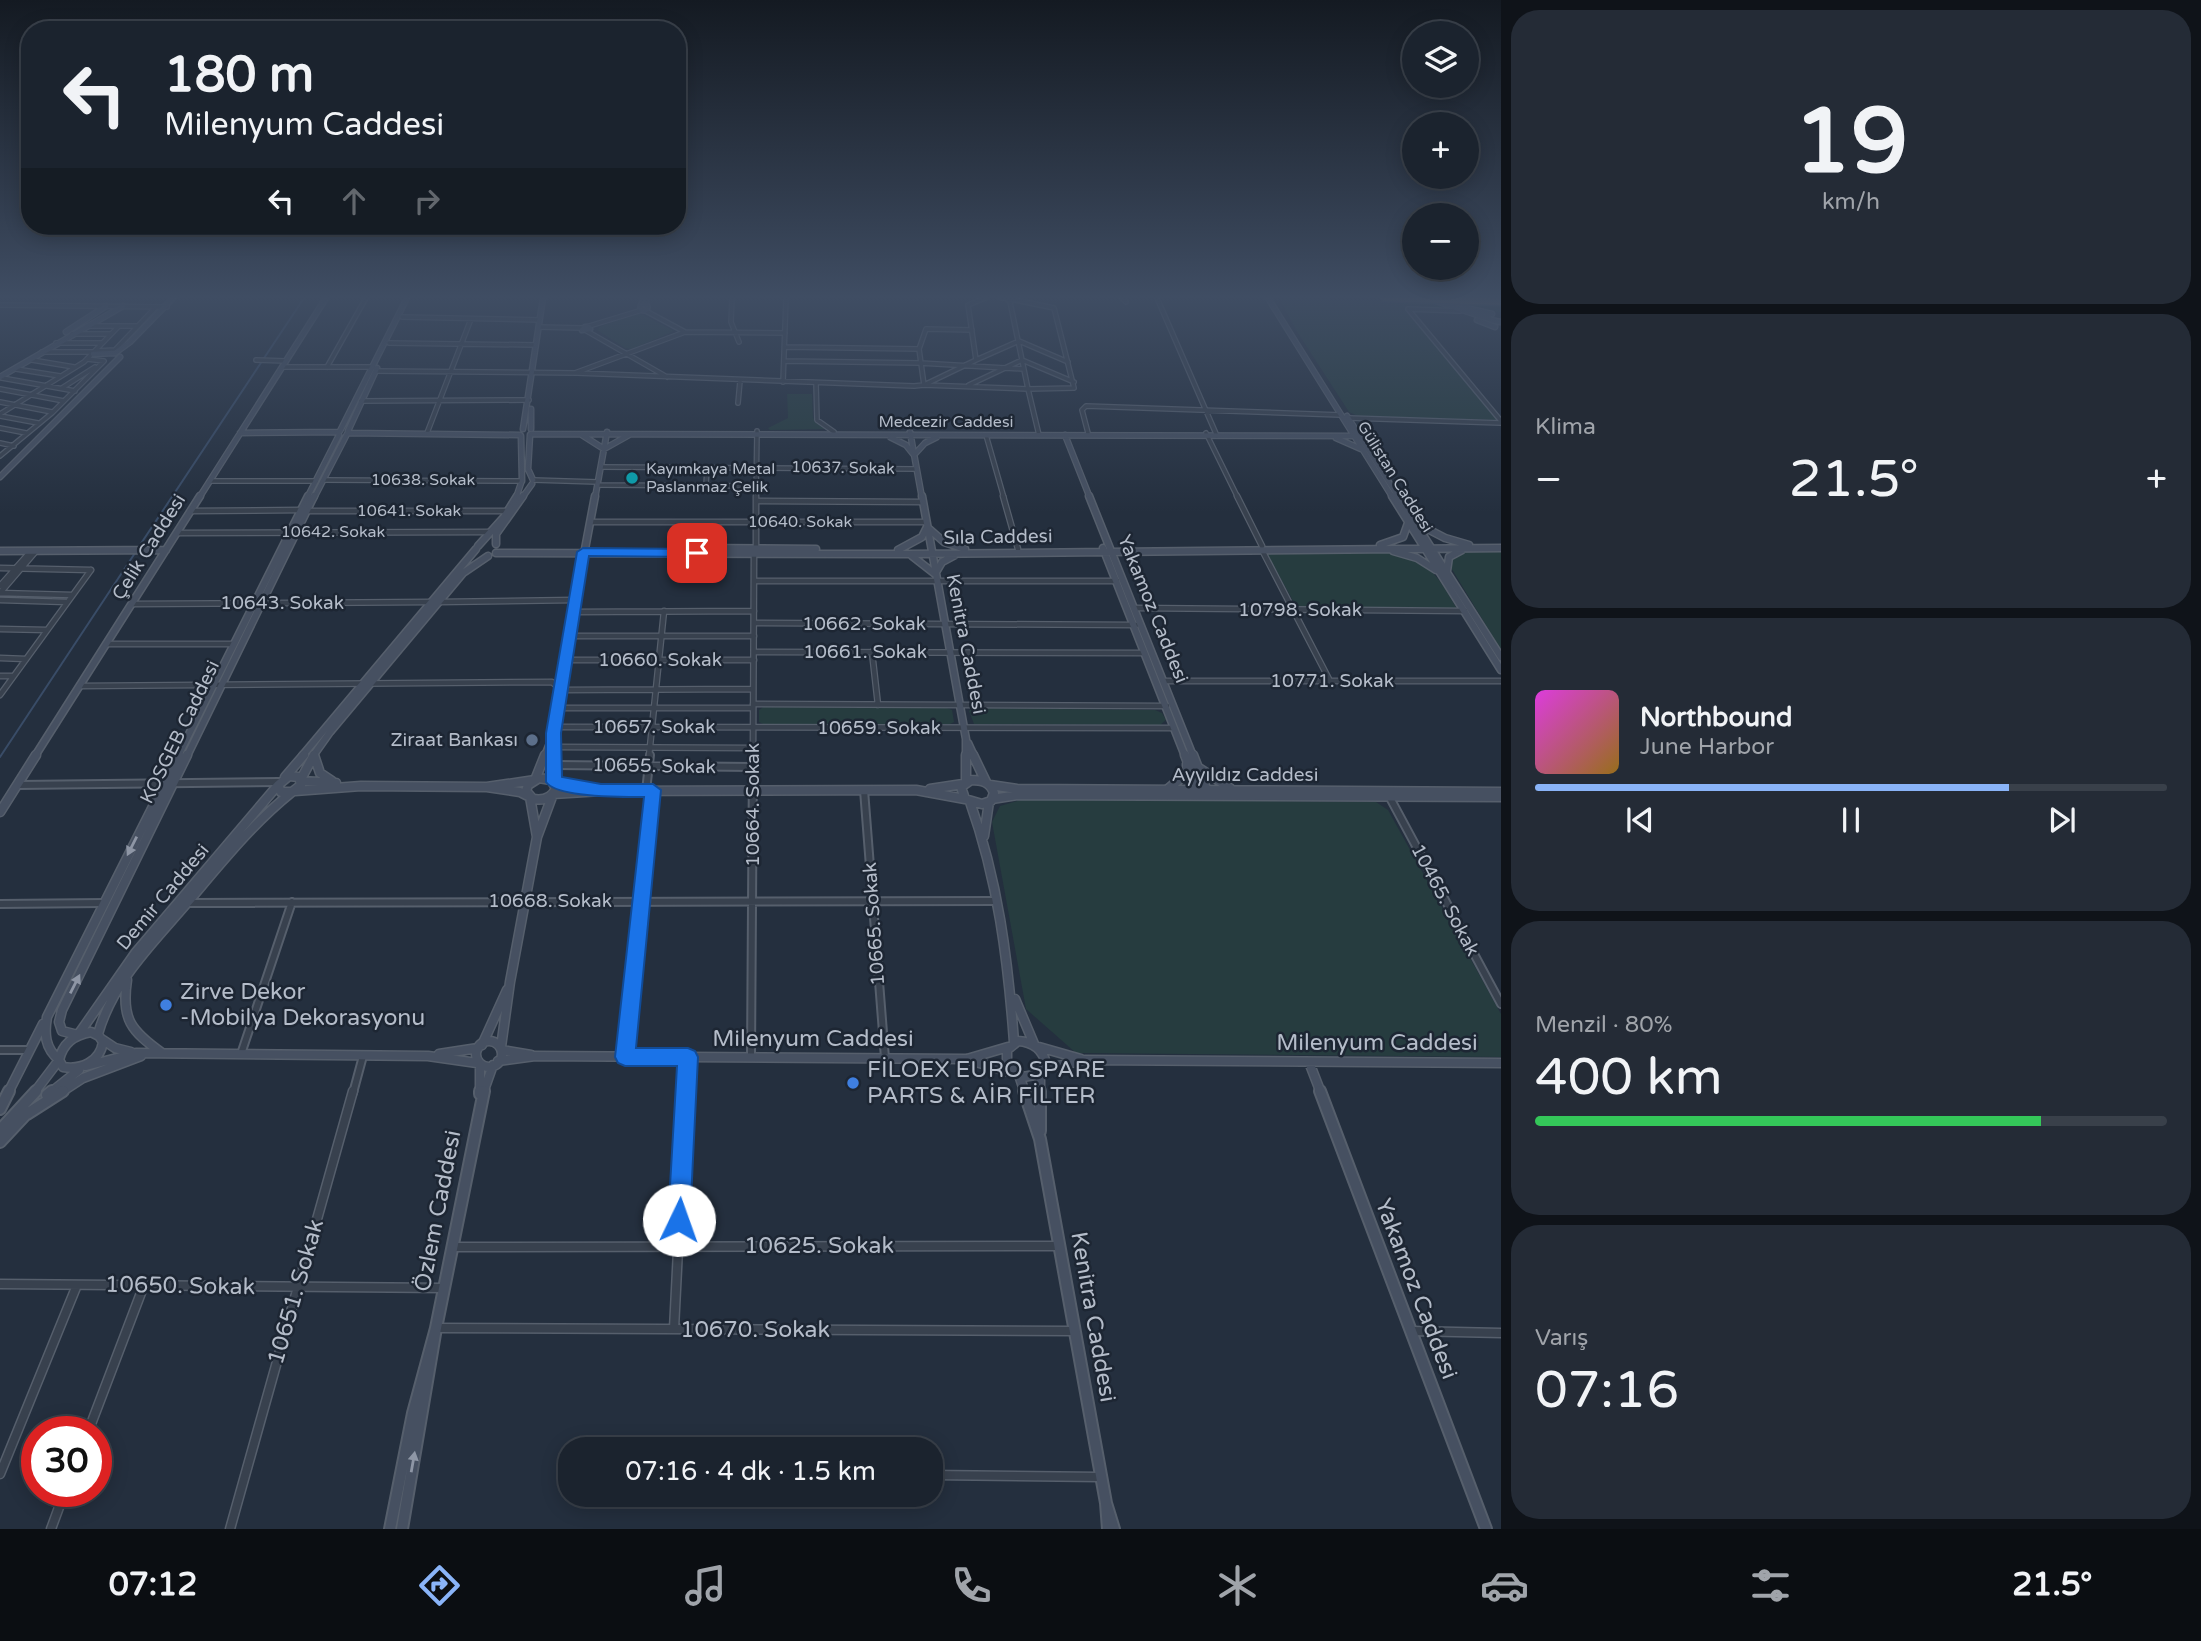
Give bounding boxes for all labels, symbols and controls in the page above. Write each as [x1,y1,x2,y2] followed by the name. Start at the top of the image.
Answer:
[1402,21,1479,280] map controls
[1402,21,1479,98] button: layers
[164,46,314,105] text: 180 m
[49,49,140,140] icon: left
[1794,87,1908,197] text: 19
[164,106,444,144] text: Milenyum Caddesi
[1402,112,1479,189] button: +
[262,182,300,220] icon: left
[335,182,373,220] icon: ahead
[408,182,446,220] icon: right
[1822,188,1880,216] text: km/h
[1402,203,1479,280] button: −
[878,412,1014,432] street label: Medcezir Caddesi
[1535,413,1596,441] text: Klima
[1353,418,1437,536] street label: Gülistan Caddesi
[1789,448,1919,511] text: 21.5°
[791,457,895,479] street label: 10637. Sokak
[1535,457,1562,503] text: −
[2146,457,2167,503] text: +
[646,459,775,497] place label: Kayımkaya Metal Paslanmaz Çelik
[371,470,475,490] street label: 10638. Sokak
[624,470,640,486] marker: Kayımkaya Metal Paslanmaz Çelik
[108,490,190,604] street label: Çelik Caddesi
[357,501,461,521] street label: 10641. Sokak
[748,512,852,532] street label: 10640. Sokak
[281,522,385,542] street label: 10642. Sokak
[667,523,727,583] pin
[943,525,1053,549] street label: Sıla Caddesi
[1113,532,1193,686] street label: Yakamoz Caddesi
[678,534,716,572] icon: arrive
[942,572,990,716] street label: Kenitra Caddesi
[220,592,344,614] street label: 10643. Sokak
[1238,599,1362,621] street label: 10798. Sokak
[802,613,926,635] street label: 10662. Sokak
[803,641,927,663] street label: 10661. Sokak
[598,649,722,671] street label: 10660. Sokak
[136,657,224,807] street label: KOSGEB Caddesi
[1270,670,1394,692] street label: 10771. Sokak
[1640,702,1792,733] text: Northbound
[592,716,716,738] street label: 10657. Sokak
[817,717,941,739] street label: 10659. Sokak
[390,729,518,751] place label: Ziraat Bankası
[524,732,540,748] marker: Ziraat Bankası
[1640,733,1774,761] text: June Harbor
[742,743,764,867] street label: 10664. Sokak
[592,754,716,778] street label: 10655. Sokak
[1172,764,1318,786] street label: Ayyıldız Caddesi
[1621,801,1659,839] icon: previous
[1832,801,1870,839] icon: pause
[2043,801,2081,839] icon: next
[127,836,138,856] one-way arrow
[112,840,214,954] street label: Demir Caddesi
[1406,840,1484,960] street label: 10465. Sokak
[859,861,889,987] street label: 10665. Sokak
[488,890,612,912] street label: 10668. Sokak
[69,974,80,994] one-way arrow
[180,978,425,1032] place label: Zirve Dekor -Mobilya Dekorasyonu
[158,997,174,1013] marker: Zirve Dekor -Mobilya Dekorasyonu
[1535,1011,1672,1039] text: Menzil · 80%
[712,1025,914,1053] street label: Milenyum Caddesi
[1276,1029,1478,1057] street label: Milenyum Caddesi
[1535,1046,1723,1109] text: 400 km
[867,1056,1106,1110] place label: FİLOEX EURO SPARE PARTS & AİR FİLTER
[845,1075,861,1091] marker: FİLOEX EURO SPARE PARTS & AİR FİLTER
[409,1128,467,1294] street label: Özlem Caddesi
[642,1183,716,1257] position arrow
[1369,1195,1463,1383] street label: Yakamoz Caddesi
[262,1216,330,1368] street label: 10651. Sokak
[1064,1230,1122,1404] street label: Kenitra Caddesi
[744,1232,894,1260] street label: 10625. Sokak
[105,1271,255,1301] street label: 10650. Sokak
[680,1316,830,1344] street label: 10670. Sokak
[1535,1324,1588,1352] text: Varış
[1535,1359,1679,1422] text: 07:16
[21,1416,112,1507] speed limit sign: 30
[408,1451,419,1473] one-way arrow
[625,1456,876,1487] text: 07:16 · 4 dk · 1.5 km
[415,1561,464,1610] icon: directions
[681,1561,730,1610] icon: music
[947,1561,996,1610] icon: phone
[1213,1561,1262,1610] icon: climate
[1480,1561,1529,1610] icon: car
[1746,1561,1795,1610] icon: filters
[109,1566,197,1604] text: 07:12
[2012,1566,2092,1604] text: 21.5°

